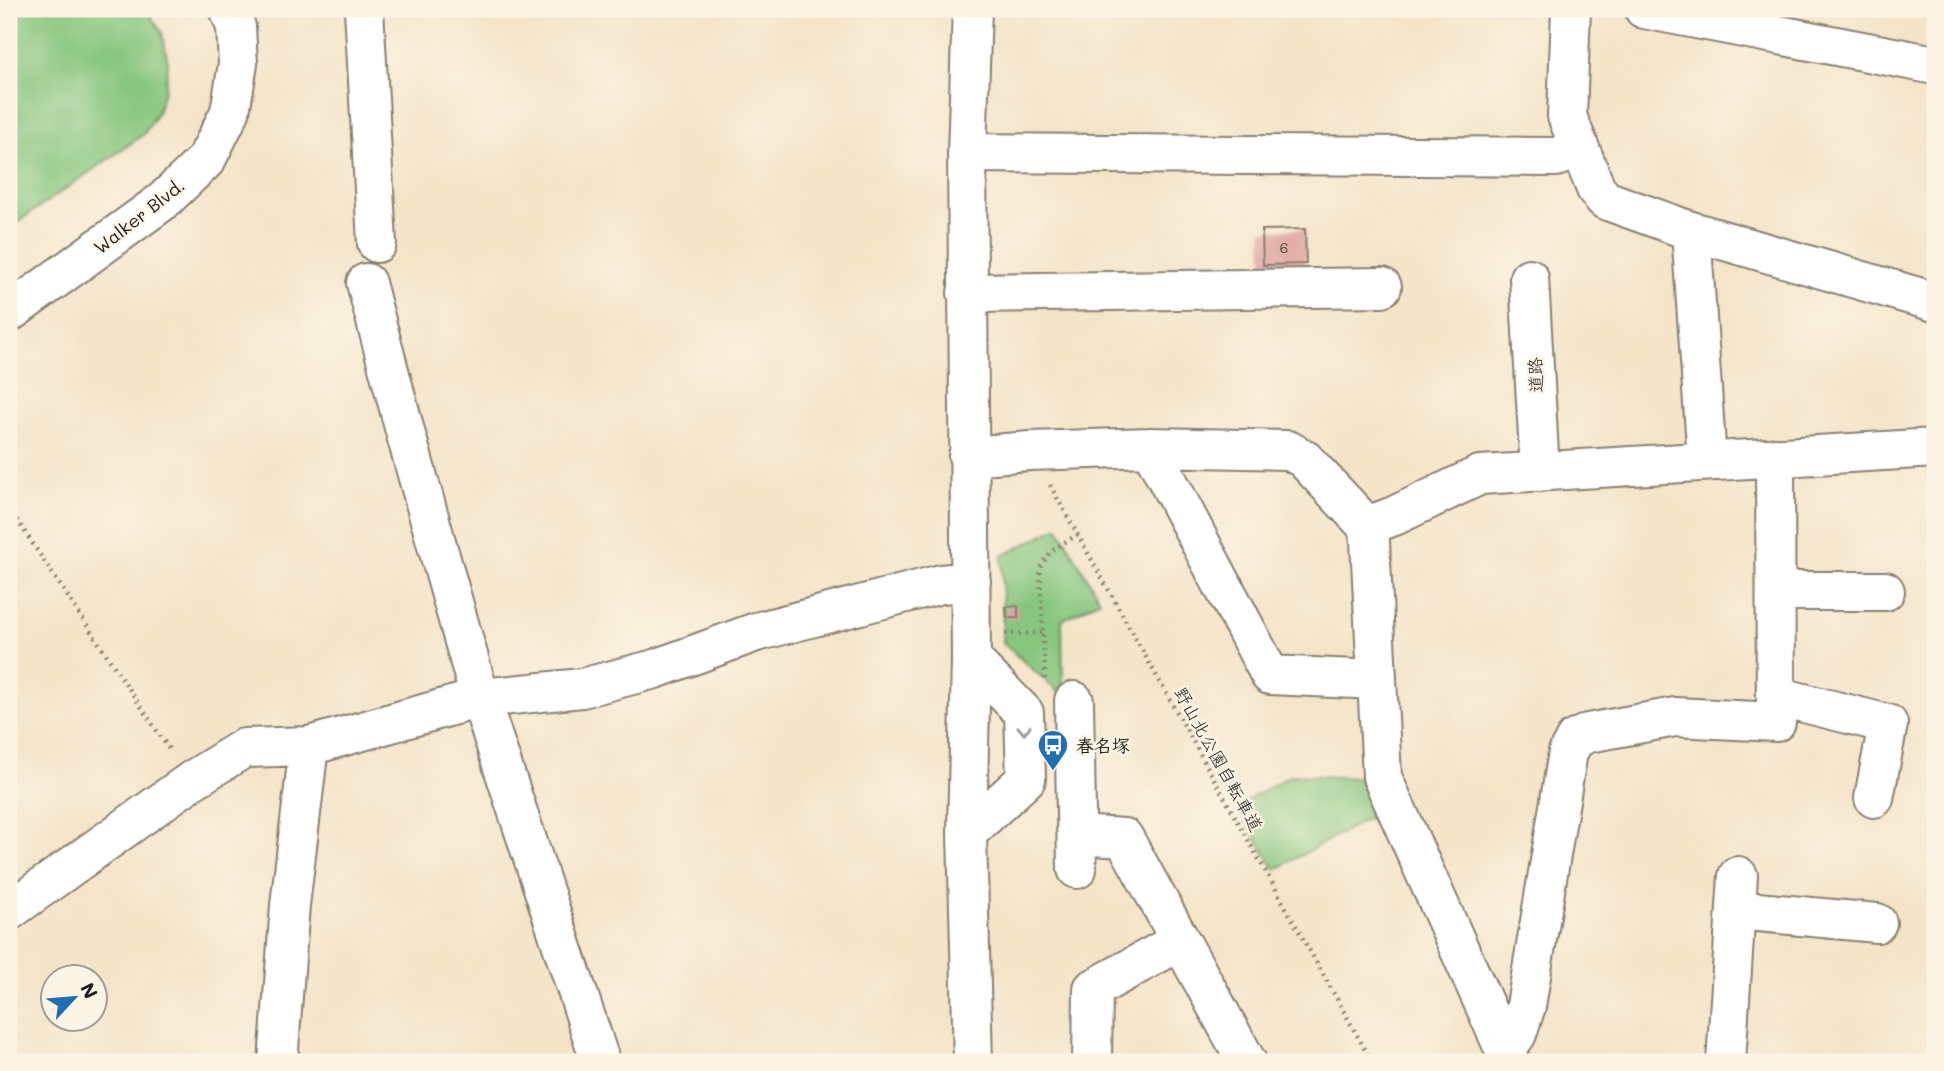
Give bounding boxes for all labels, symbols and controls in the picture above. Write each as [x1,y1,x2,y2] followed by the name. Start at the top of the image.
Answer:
[89,173,189,259] street label: Walker Blvd.
[1280,238,1288,257] house number: 6
[1522,356,1548,394] street label: 道路
[1169,682,1269,836] street label: 野山北公園自転車道
[1017,725,1032,736] one-way arrow
[1036,728,1070,772] bus stop icon: 春名塚
[1076,733,1130,757] place label: 春名塚
[38,962,108,1032] north arrow
[75,978,104,1002] text: N

